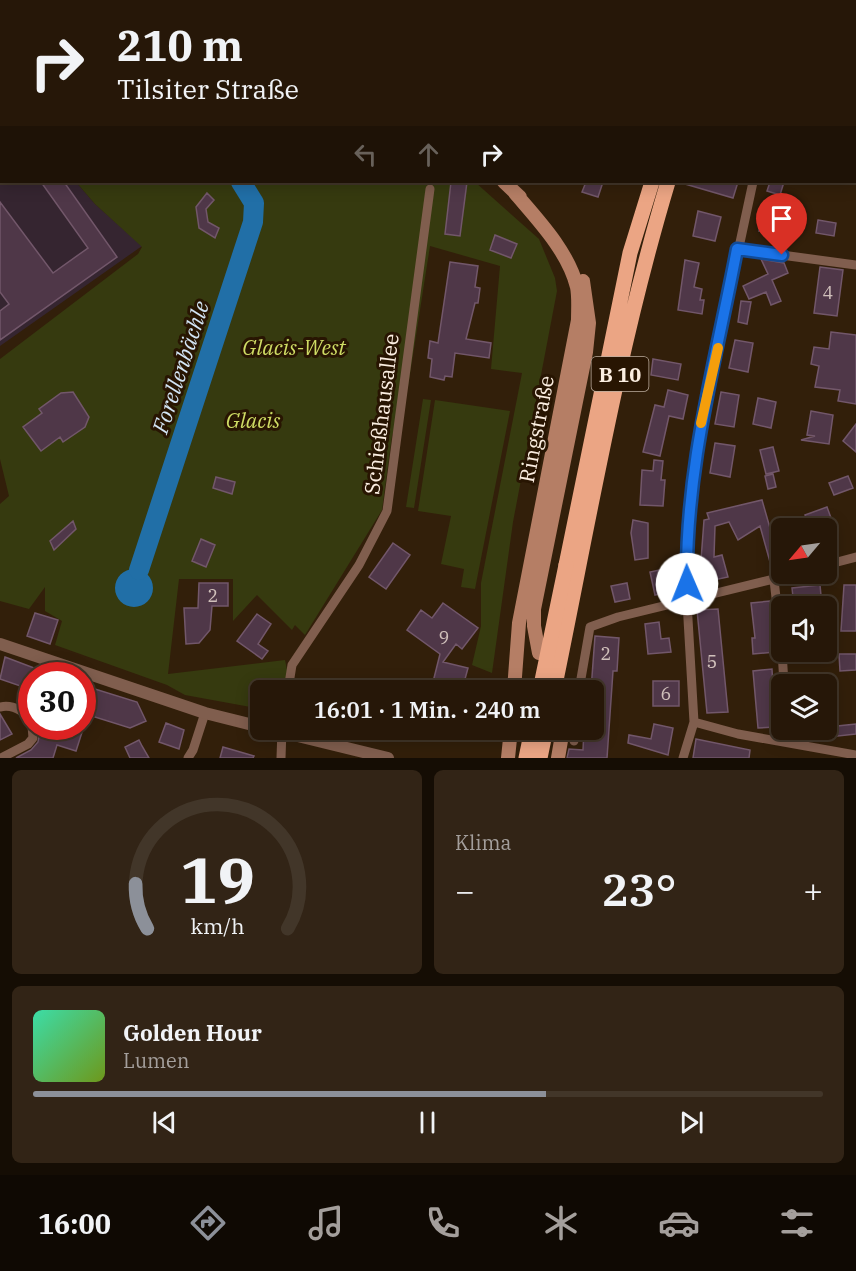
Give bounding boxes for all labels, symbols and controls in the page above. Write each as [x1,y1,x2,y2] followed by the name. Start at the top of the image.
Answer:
[117,18,243,73] text: 210 m
[18,24,96,102] icon: right
[117,71,299,106] text: Tilsiter Straße
[349,138,382,171] icon: left
[412,138,445,171] icon: ahead
[475,138,508,171] icon: right
[756,193,807,255] pin
[765,202,798,235] icon: arrive
[823,281,833,304] house number: 4
[145,297,215,438] water label: Forellenbächle
[357,332,405,496] street label: Schießhausallee
[242,333,346,361] park label: Glacis-West
[592,357,648,391] road number: B 10
[512,373,560,485] street label: Ringstraße
[226,406,281,434] park label: Glacis
[771,518,837,584] north arrow
[771,518,837,740] map controls
[655,552,719,616] position arrow
[208,584,218,607] house number: 2
[771,596,837,662] button: sound
[439,626,449,649] house number: 9
[601,642,611,665] house number: 2
[707,650,717,673] house number: 5
[18,662,96,740] speed limit sign: 30
[771,674,837,740] button: layers
[661,682,671,705] house number: 6
[314,695,540,724] text: 16:01 · 1 Min. · 240 m
[455,829,511,856] text: Klima
[180,839,254,920] text: 19
[601,860,677,918] text: 23°
[455,869,475,912] text: −
[803,869,823,912] text: +
[190,912,244,940] text: km/h
[123,1018,262,1047] text: Golden Hour
[123,1047,190,1074] text: Lumen
[148,1106,181,1139] icon: previous
[411,1106,444,1139] icon: pause
[675,1106,708,1139] icon: next
[187,1202,229,1244] icon: directions
[305,1202,347,1244] icon: music
[422,1202,464,1244] icon: phone
[540,1202,582,1244] icon: climate
[658,1202,700,1244] icon: car
[776,1202,818,1244] icon: filters
[38,1206,111,1241] text: 16:00

